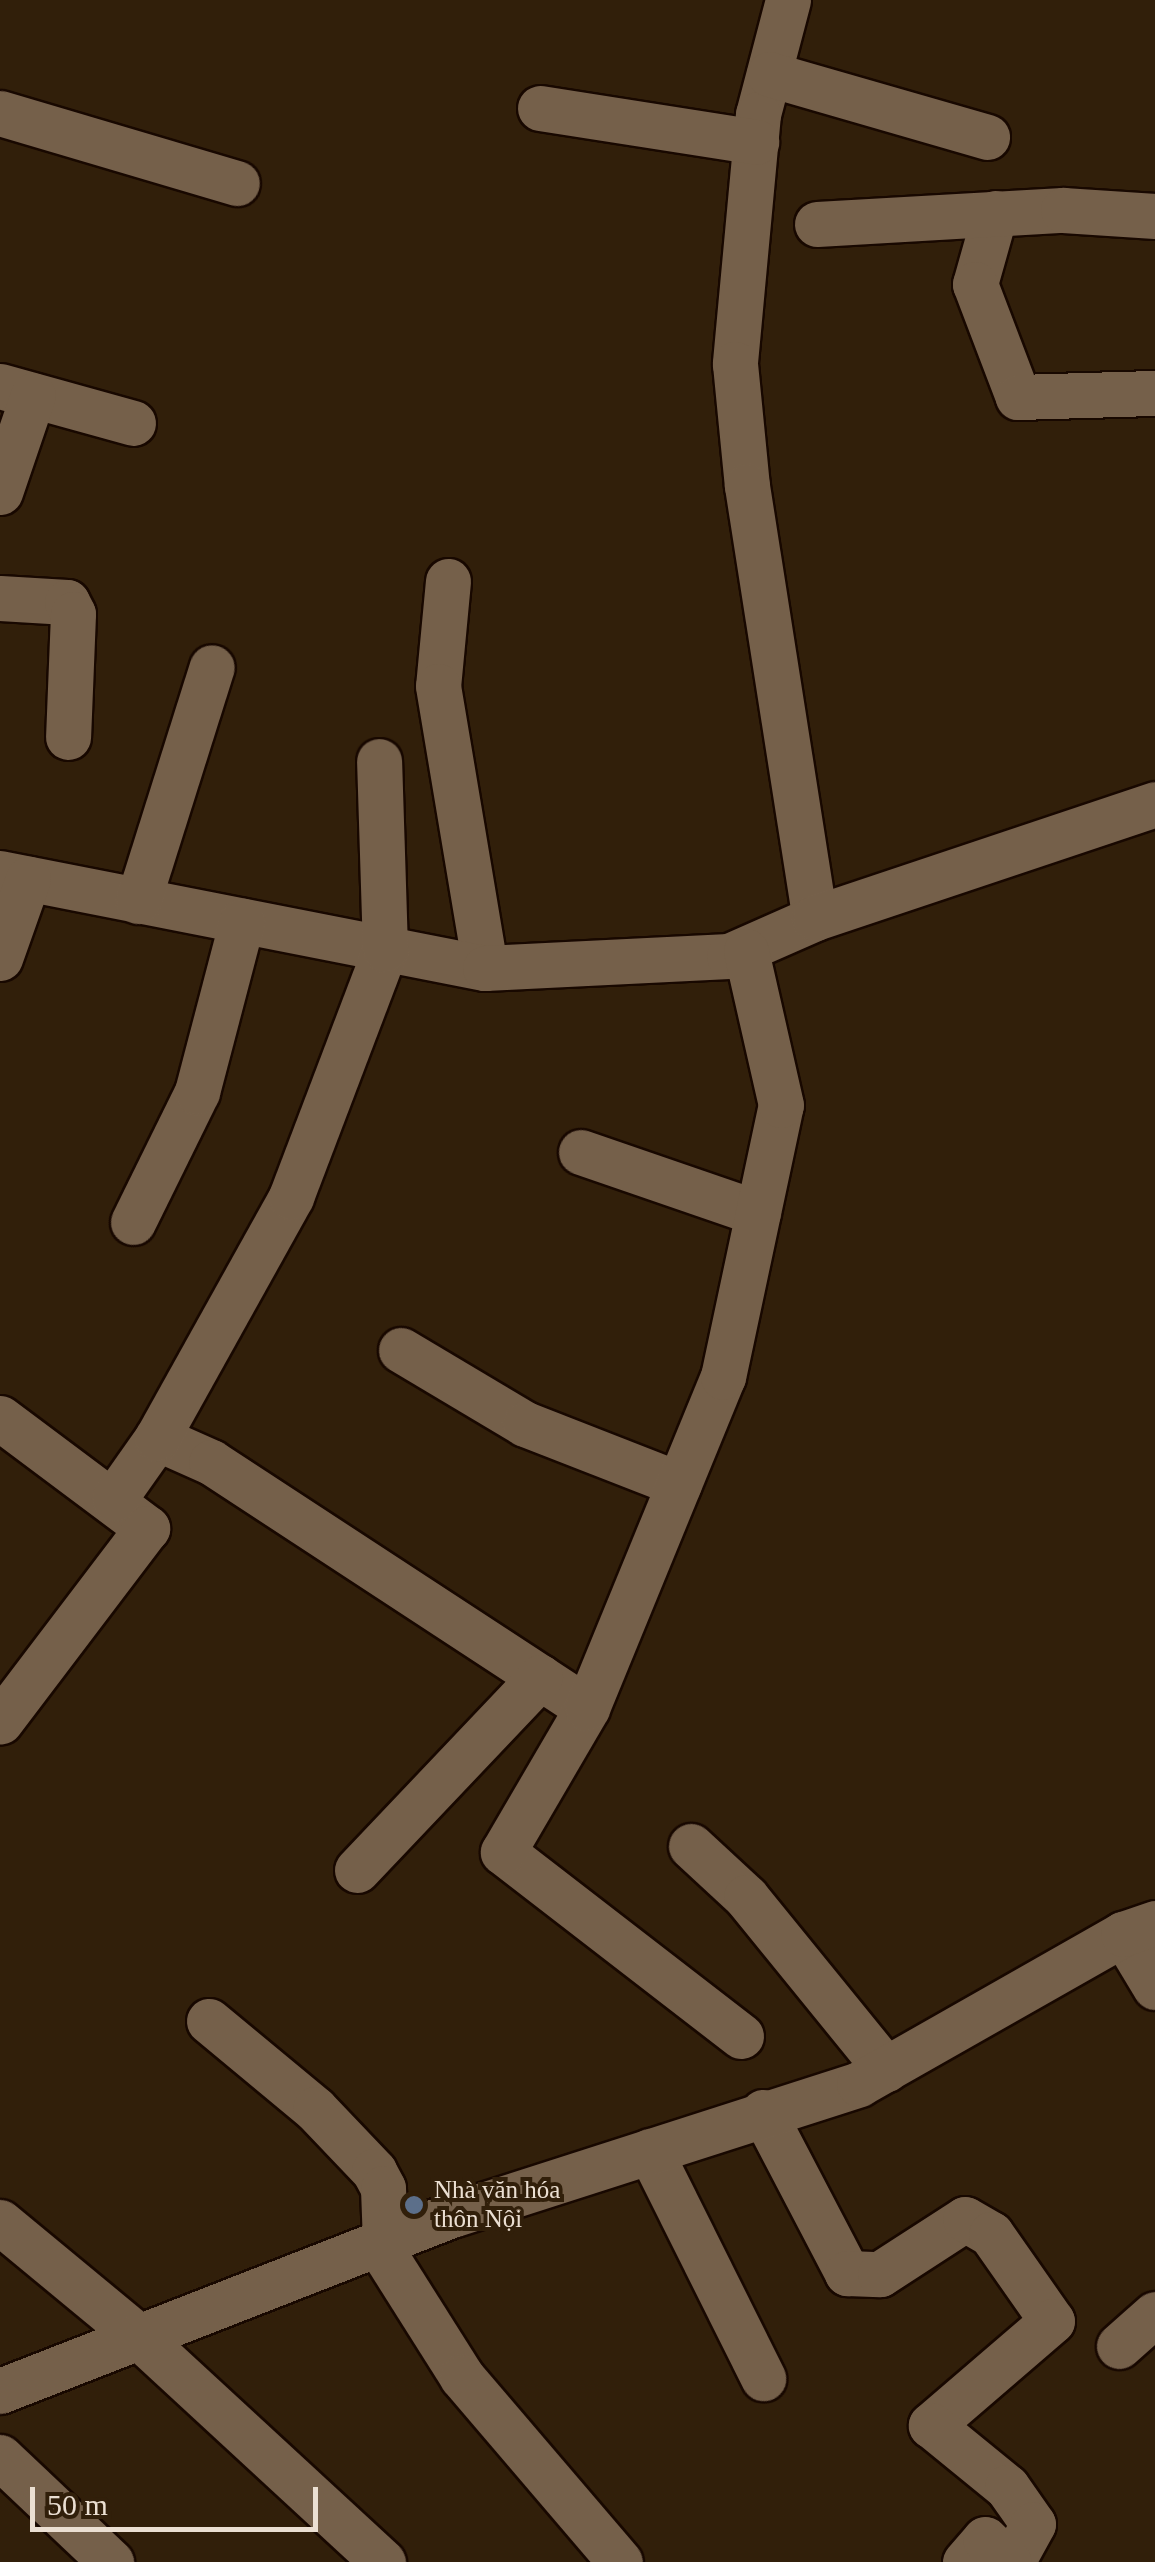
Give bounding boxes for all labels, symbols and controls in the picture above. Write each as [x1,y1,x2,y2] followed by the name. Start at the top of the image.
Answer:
[434,2176,560,2235] place label: Nhà văn hóa thôn Nội
[403,2194,425,2216] marker: Nhà văn hóa thôn Nội
[35,2467,322,2529] scale bar
[47,2488,108,2521] text: 50 m

